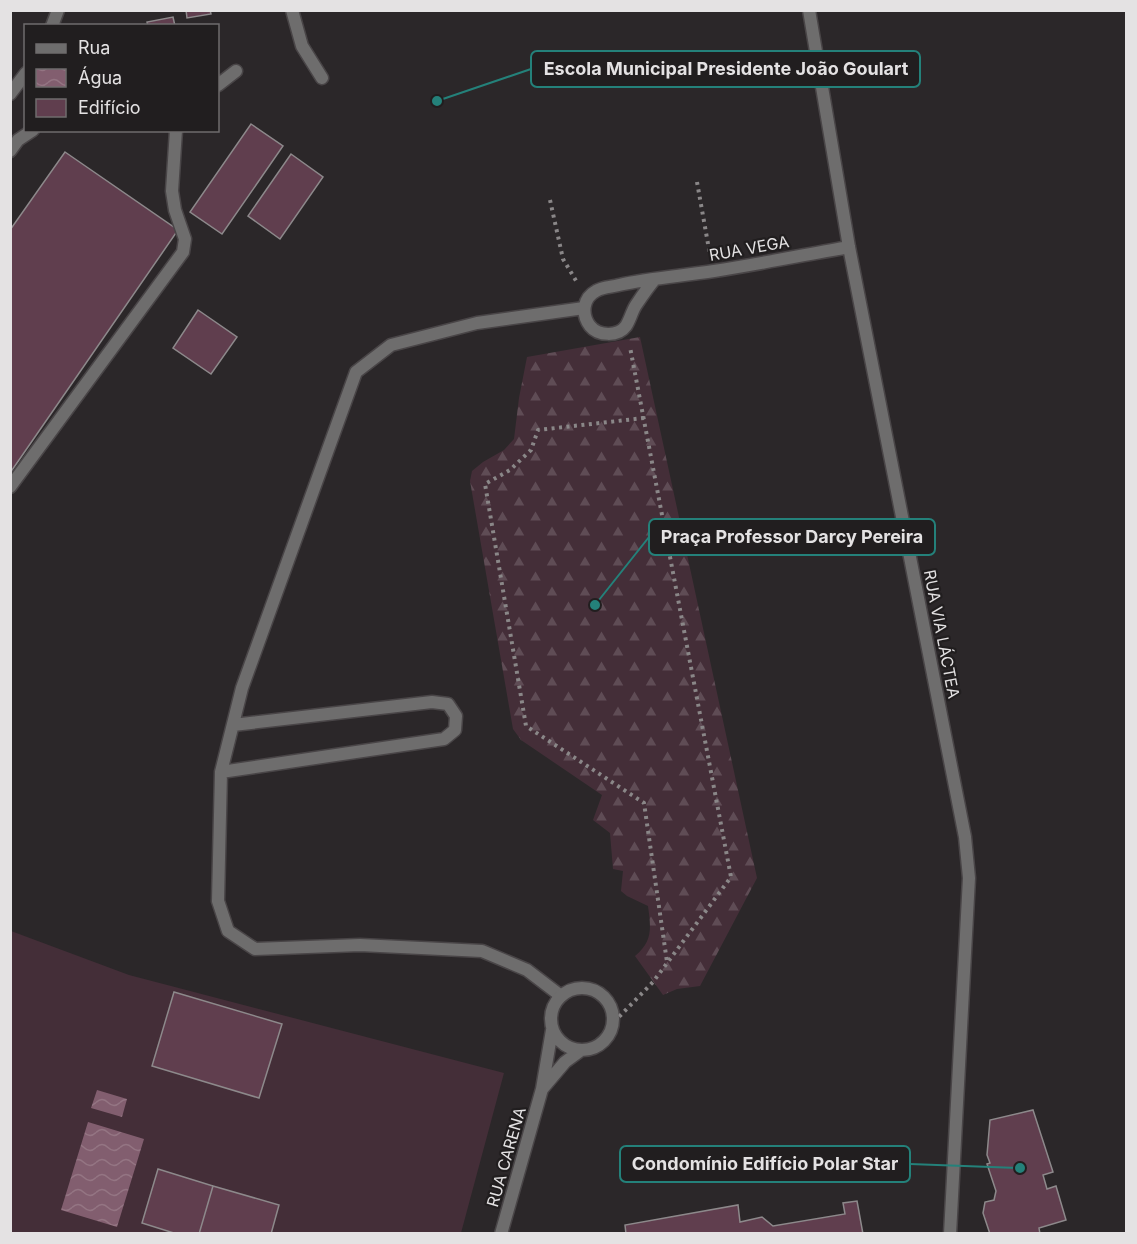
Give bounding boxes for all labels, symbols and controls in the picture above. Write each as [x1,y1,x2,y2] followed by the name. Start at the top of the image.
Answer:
[24,24,219,132] legend
[78,37,110,58] text: Rua
[531,51,920,87] callout: Escola Municipal Presidente João Goulart
[544,58,909,79] text: Escola Municipal Presidente João Goulart
[78,66,122,88] text: Água
[78,97,141,118] text: Edifício
[708,231,790,265] street label: RUA VEGA
[649,519,935,555] callout: Praça Professor Darcy Pereira
[661,526,923,547] text: Praça Professor Darcy Pereira
[920,568,964,700] street label: RUA VIA LÁCTEA
[482,1105,530,1209] street label: RUA CARENA
[620,1146,910,1182] callout: Condomínio Edifício Polar Star
[632,1153,898,1174] text: Condomínio Edifício Polar Star

